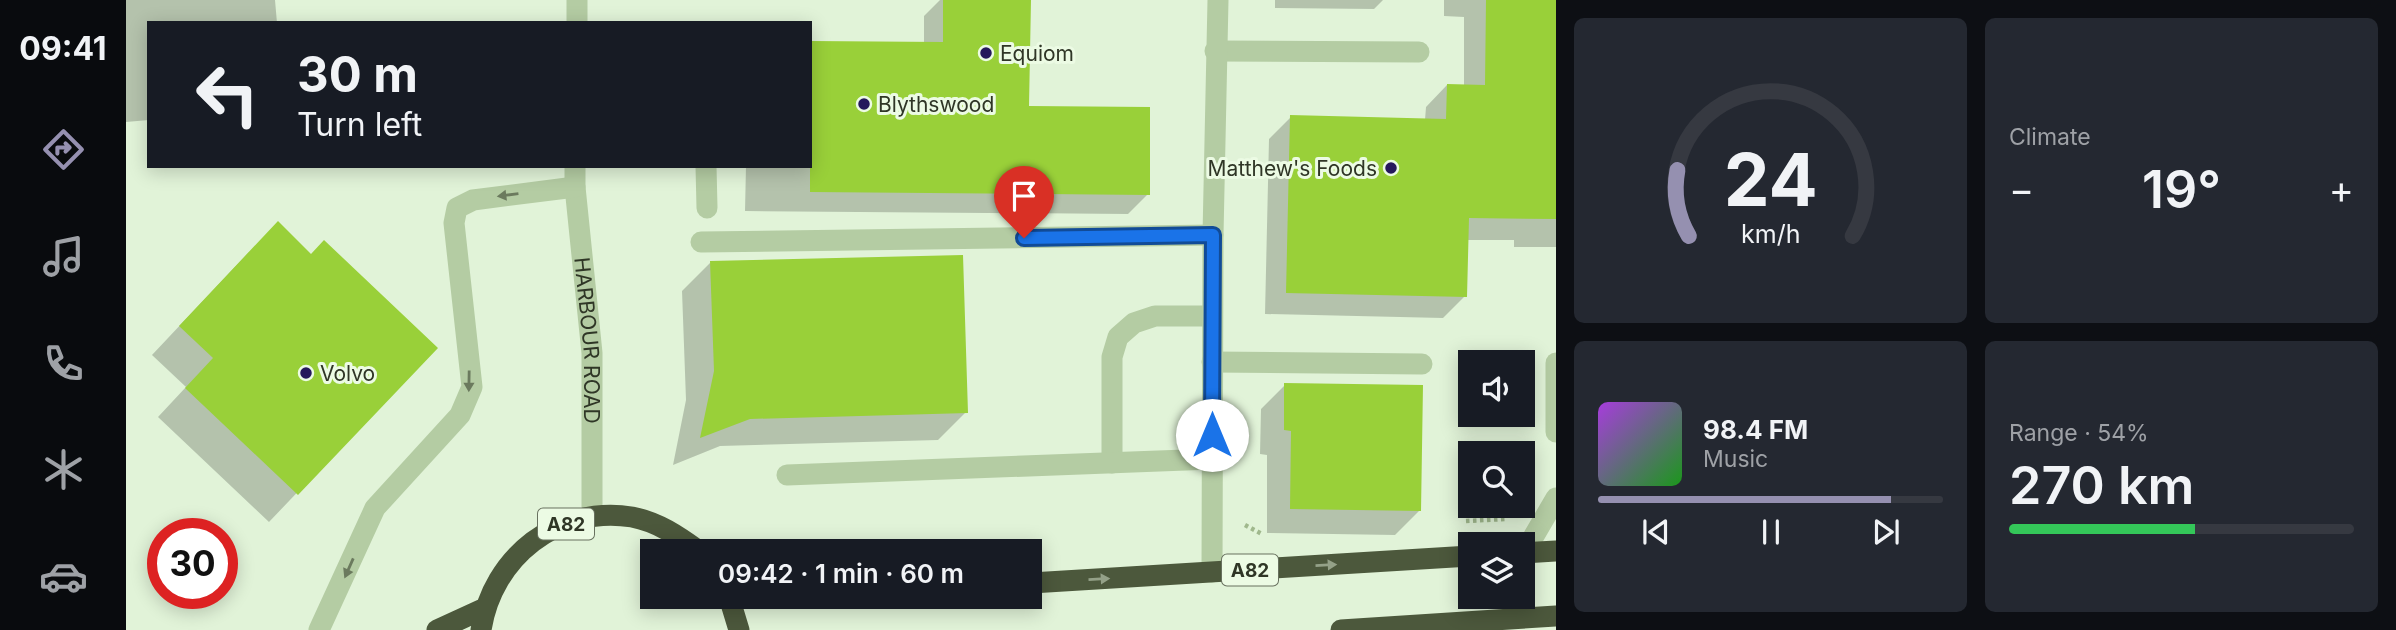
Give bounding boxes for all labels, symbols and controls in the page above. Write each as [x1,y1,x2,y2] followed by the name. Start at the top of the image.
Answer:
[19,29,107,68] text: 09:41
[1000,41,1074,66] place label: Equiom
[297,45,418,104] text: 30 m
[978,45,994,61] marker: Equiom
[182,49,273,140] icon: left
[878,92,994,117] place label: Blythswood
[856,96,872,112] marker: Blythswood
[297,105,422,144] text: Turn left
[2009,123,2091,151] text: Climate
[39,125,88,174] icon: directions
[1724,136,1817,225] text: 24
[1208,156,1377,181] place label: Matthew's Foods
[2142,158,2221,221] text: 19°
[1383,160,1399,176] marker: Matthew's Foods
[994,166,1054,238] pin
[2009,166,2034,212] text: −
[2329,166,2354,212] text: +
[1005,177,1043,215] icon: arrive
[496,190,518,201] one-way arrow
[1741,219,1800,249] text: km/h
[39,232,88,281] icon: music
[570,256,605,424] street label: HARBOUR ROAD
[39,339,88,388] icon: phone
[1458,350,1535,609] map controls
[1458,350,1535,427] button: sound
[320,361,375,386] place label: Volvo
[298,365,314,381] marker: Volvo
[464,370,475,392] one-way arrow
[1175,398,1249,472] position arrow
[1703,414,1808,445] text: 98.4 FM
[2009,419,2149,447] text: Range · 54%
[1458,441,1535,518] button: search
[39,445,88,494] icon: climate
[1703,445,1768,473] text: Music
[2009,454,2194,517] text: 270 km
[538,509,594,540] road number: A82
[1637,513,1675,551] icon: previous
[1752,513,1790,551] icon: pause
[1867,513,1905,551] icon: next
[147,518,238,609] speed limit sign: 30
[1458,532,1535,609] button: layers
[39,552,88,601] icon: car
[1222,554,1278,586] road number: A82
[343,558,355,578] one-way arrow
[718,558,964,589] text: 09:42 · 1 min · 60 m
[1315,560,1337,571] one-way arrow
[1088,573,1110,584] one-way arrow

